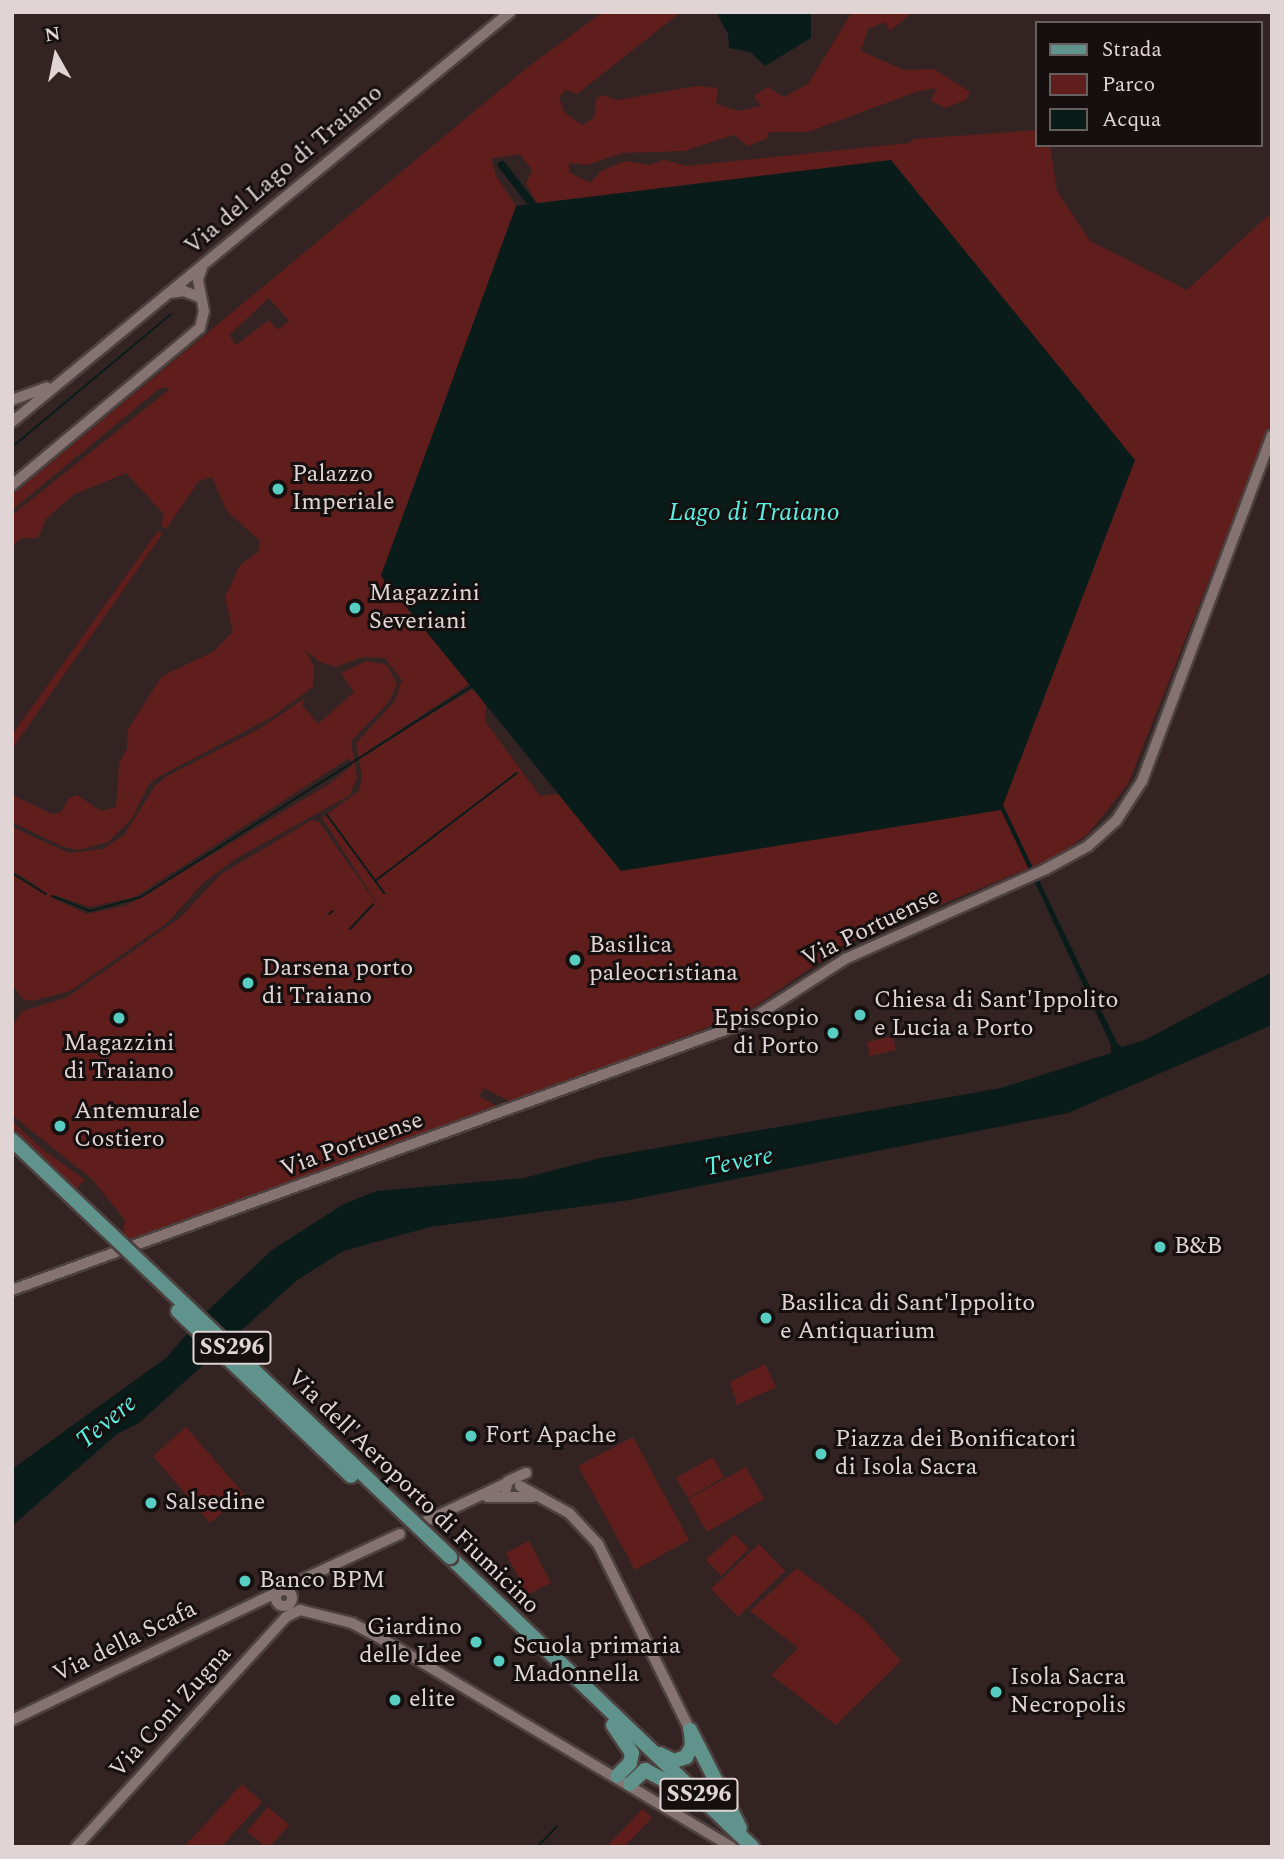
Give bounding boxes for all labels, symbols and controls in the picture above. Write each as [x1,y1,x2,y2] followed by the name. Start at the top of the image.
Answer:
[43,19,63,50] text: N
[21,21,91,91] north arrow
[1036,21,1263,147] legend
[1102,34,1162,66] text: Strada
[1102,69,1155,101] text: Parco
[179,79,389,261] street label: Via del Lago di Traiano
[1102,104,1161,136] text: Acqua
[292,461,395,517] place label: Palazzo Imperiale
[270,481,286,497] marker: Palazzo Imperiale
[668,497,840,529] water label: Lago di Traiano
[369,580,480,636] place label: Magazzini Severiani
[347,600,363,616] marker: Magazzini Severiani
[797,882,945,974] street label: Via Portuense
[589,932,738,988] place label: Basilica paleocristiana
[567,952,583,968] marker: Basilica paleocristiana
[262,955,413,1011] place label: Darsena porto di Traiano
[240,975,256,991] marker: Darsena porto di Traiano
[874,987,1119,1043] place label: Chiesa di Sant'Ippolito e Lucia a Porto
[713,1005,819,1061] place label: Episcopio di Porto
[852,1007,868,1023] marker: Chiesa di Sant'Ippolito e Lucia a Porto
[111,1010,127,1026] marker: Magazzini di Traiano
[825,1025,841,1041] marker: Episcopio di Porto
[64,1030,174,1086] place label: Magazzini di Traiano
[74,1098,200,1154] place label: Antemurale Costiero
[277,1106,427,1184] street label: Via Portuense
[52,1118,68,1134] marker: Antemurale Costiero
[702,1140,776,1184] water label: Tevere
[1174,1233,1222,1261] place label: B&B
[1152,1239,1168,1255] marker: B&B
[780,1290,1035,1346] place label: Basilica di Sant'Ippolito e Antiquarium
[758,1310,774,1326] marker: Basilica di Sant'Ippolito e Antiquarium
[192,1329,272,1368] road number: SS296
[281,1364,545,1620] street label: Via dell'Aeroporto di Fiumicino
[70,1388,144,1456] water label: Tevere
[485,1422,617,1450] place label: Fort Apache
[835,1426,1077,1482] place label: Piazza dei Bonificatori di Isola Sacra
[463,1428,479,1444] marker: Fort Apache
[813,1446,829,1462] marker: Piazza dei Bonificatori di Isola Sacra
[165,1489,265,1517] place label: Salsedine
[143,1495,159,1511] marker: Salsedine
[259,1567,385,1595] place label: Banco BPM
[237,1573,253,1589] marker: Banco BPM
[49,1595,201,1689] street label: Via della Scafa
[359,1614,462,1670] place label: Giardino delle Idee
[513,1633,681,1689] place label: Scuola primaria Madonnella
[468,1634,484,1650] marker: Giardino delle Idee
[104,1640,238,1784] street label: Via Coni Zugna
[491,1653,507,1669] marker: Scuola primaria Madonnella
[1010,1664,1126,1720] place label: Isola Sacra Necropolis
[988,1684,1004,1700] marker: Isola Sacra Necropolis
[409,1686,455,1714] place label: elite
[387,1692,403,1708] marker: elite
[659,1776,739,1814] road number: SS296

